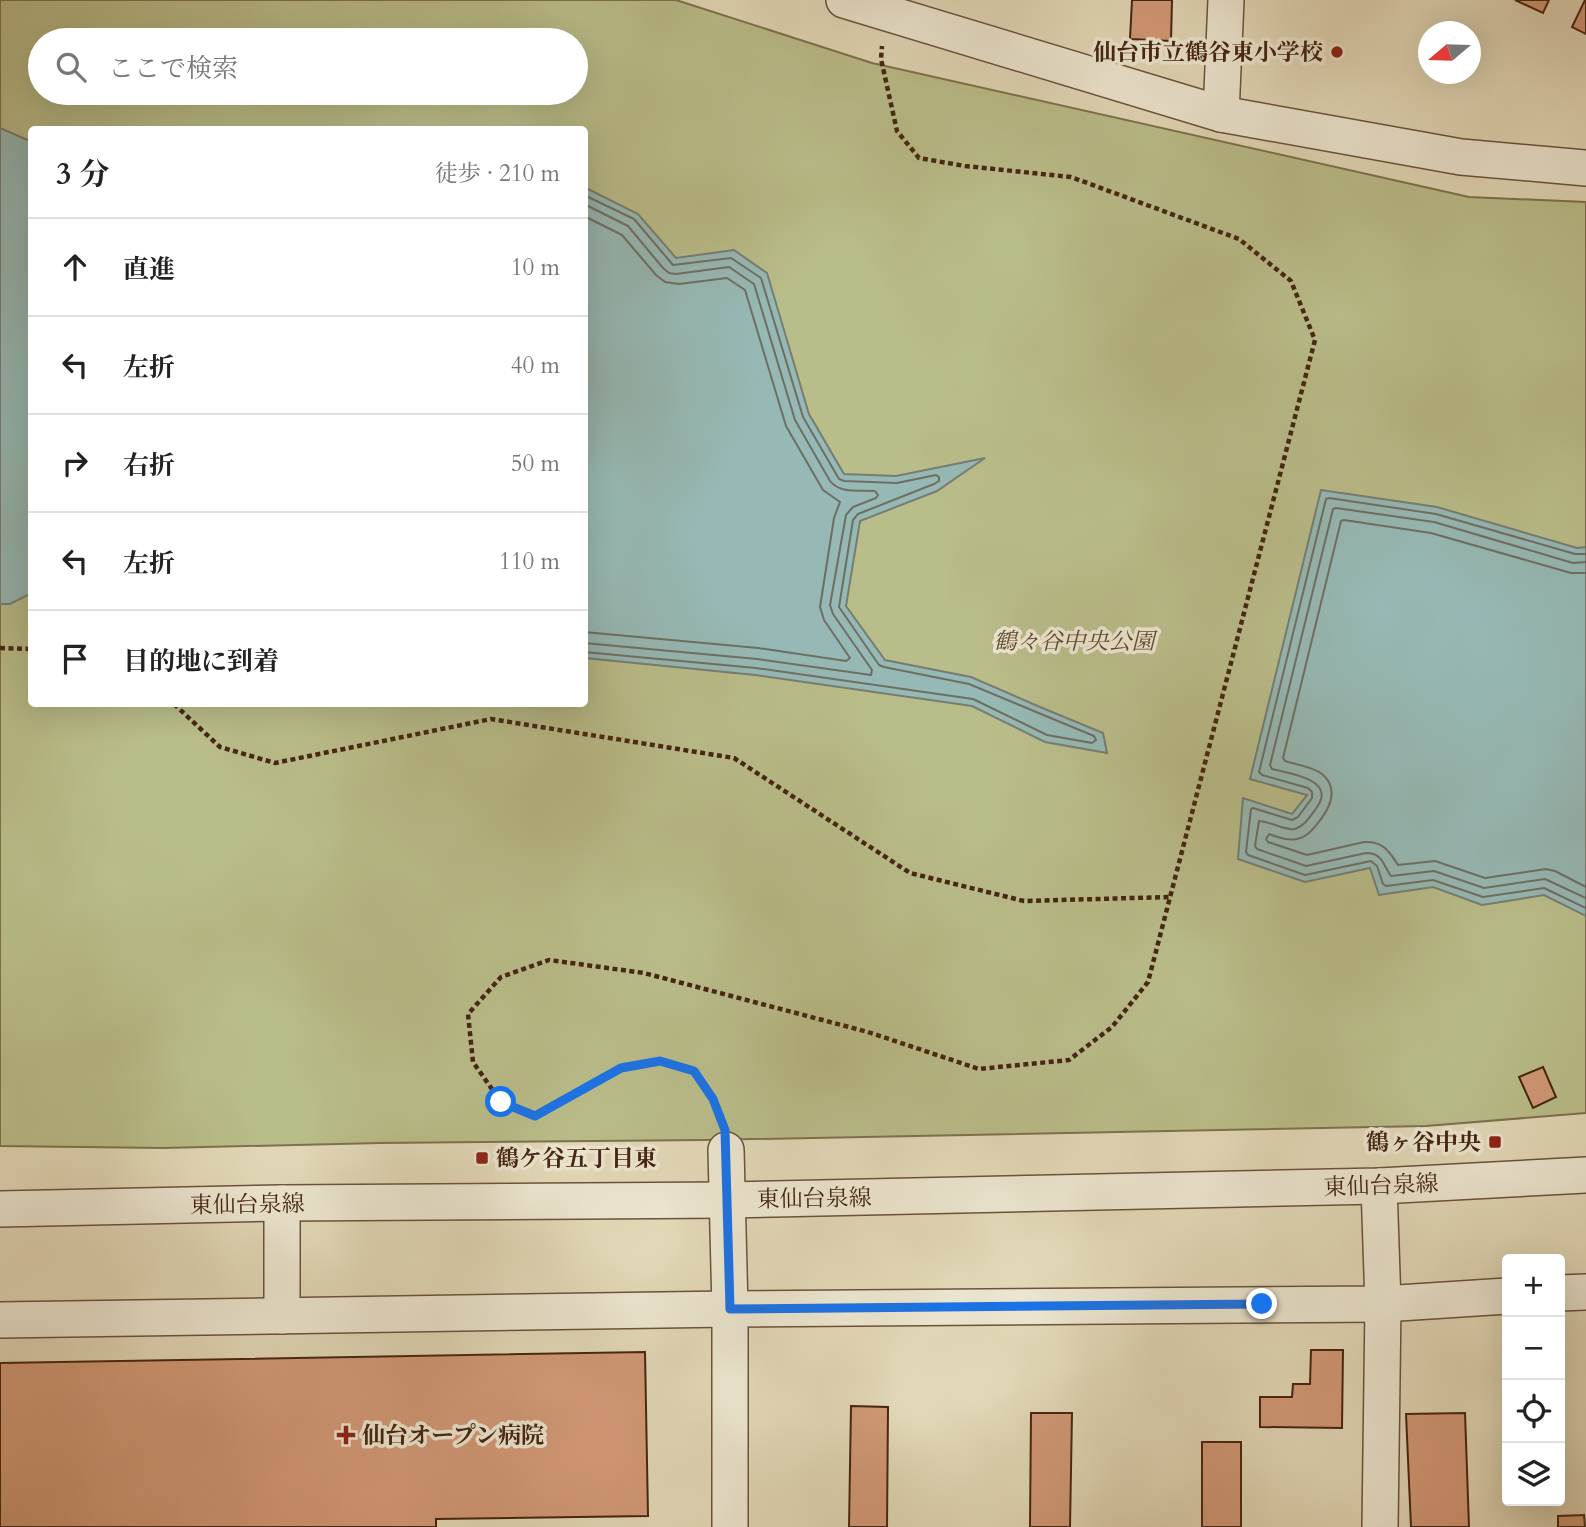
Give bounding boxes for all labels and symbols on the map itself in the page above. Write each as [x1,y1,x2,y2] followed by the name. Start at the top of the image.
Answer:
[1418,21,1481,84] north arrow
[1093,37,1323,68] place label: 仙台市立鶴谷東小学校
[1329,44,1345,60] marker: 仙台市立鶴谷東小学校
[994,626,1159,657] park label: 鶴々谷中央公園
[485,1086,516,1117] route start
[1366,1127,1481,1158] place label: 鶴ヶ谷中央
[1487,1134,1503,1150] marker: 鶴ヶ谷中央
[496,1143,657,1174] place label: 鶴ケ谷五丁目東
[474,1150,490,1166] marker: 鶴ケ谷五丁目東
[1323,1168,1439,1203] street label: 東仙台泉線
[756,1182,872,1215] street label: 東仙台泉線
[189,1188,305,1221] street label: 東仙台泉線
[1246,1288,1277,1319] route end
[362,1420,544,1451] place label: 仙台オープン病院
[336,1425,356,1445] marker: 仙台オープン病院

